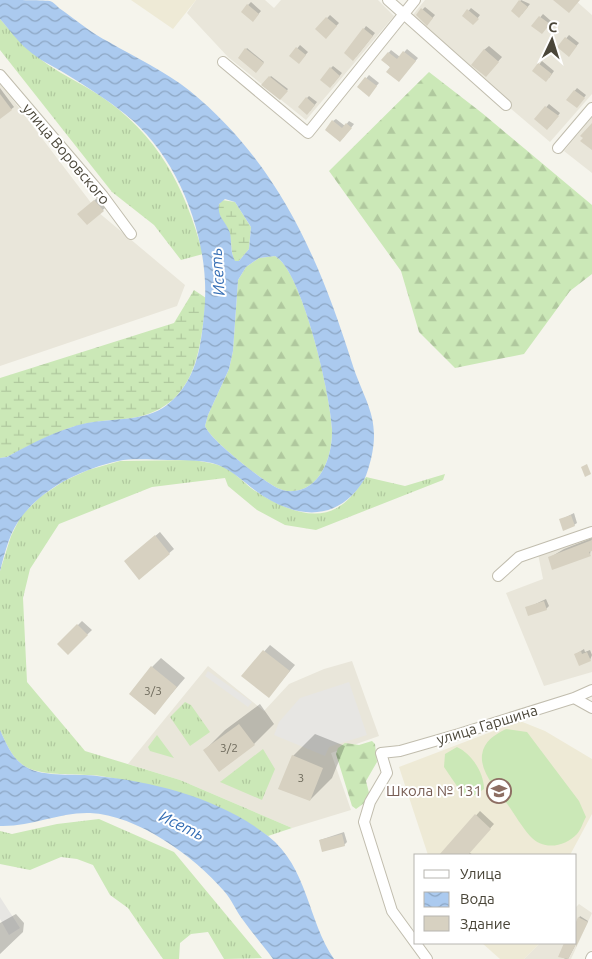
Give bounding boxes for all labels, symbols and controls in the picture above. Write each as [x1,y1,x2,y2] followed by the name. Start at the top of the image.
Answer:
[527,15,577,65] north arrow
[548,19,558,35] text: С
[19,100,114,208] street label: улица Воровского
[206,247,228,297] water label: Исеть
[144,684,162,697] house number: 3/3
[434,701,539,748] street label: улица Гаршина
[220,741,238,754] house number: 3/2
[298,771,304,784] house number: 3
[486,778,512,804] school or university icon: Школа № 131
[386,782,482,799] place label: Школа № 131
[156,806,208,844] water label: Исеть
[414,854,577,944] legend
[460,865,502,882] text: Улица
[460,890,495,907] text: Вода
[460,915,511,932] text: Здание

